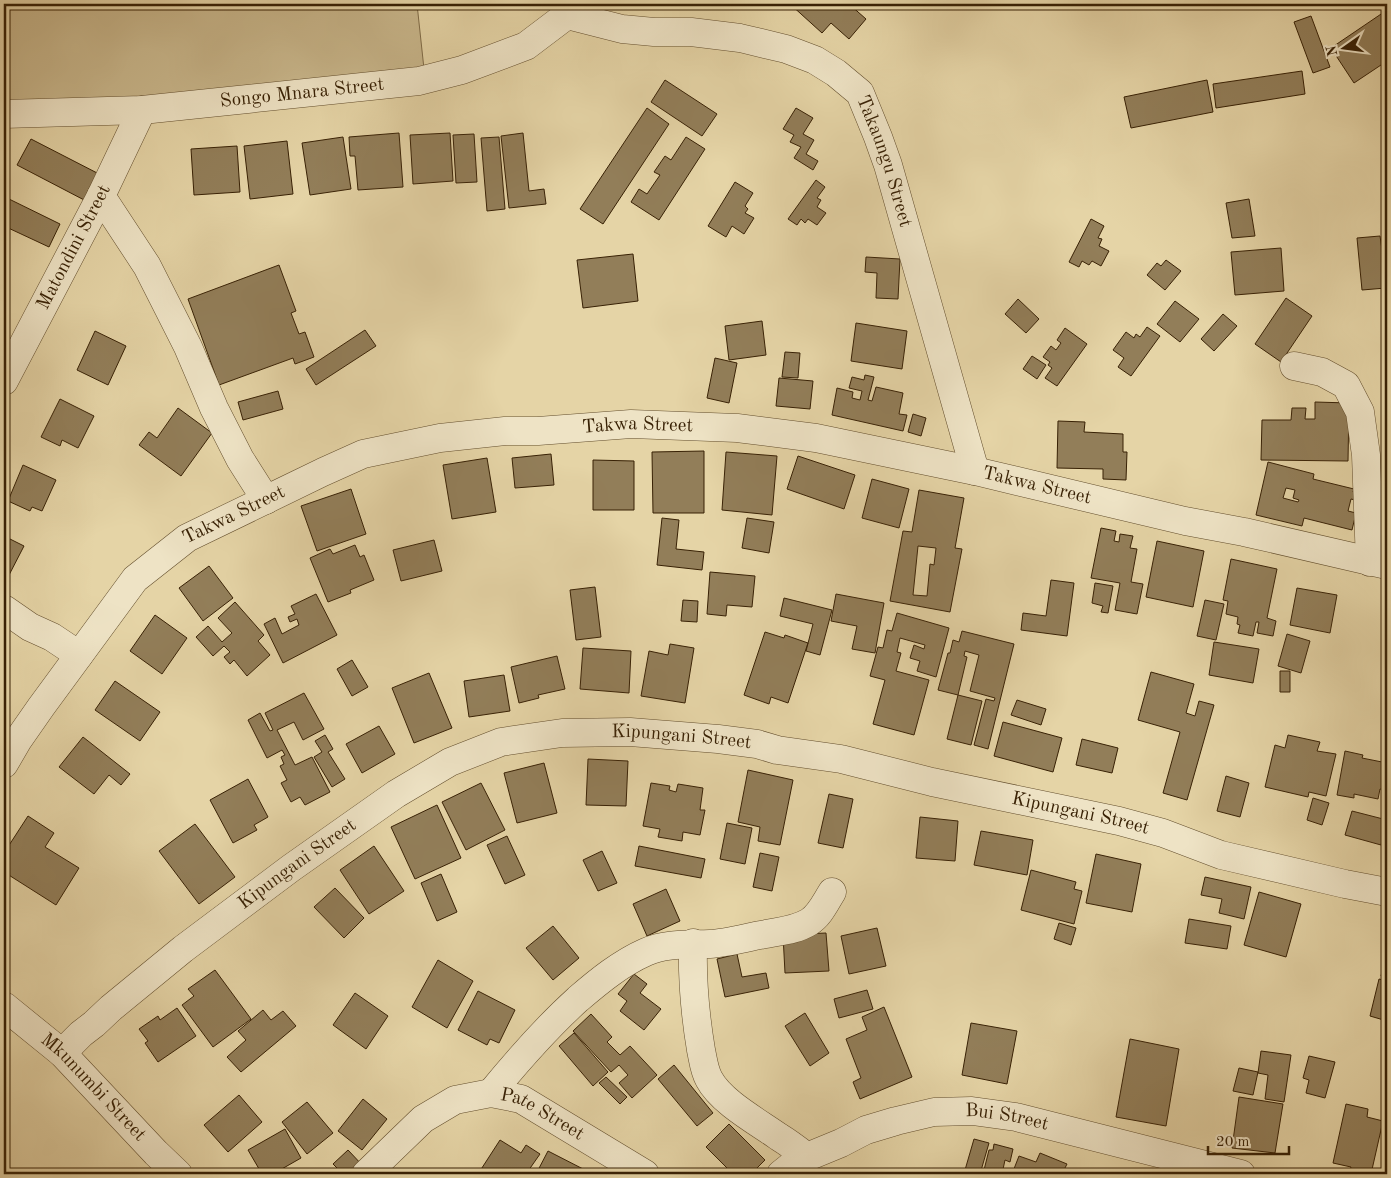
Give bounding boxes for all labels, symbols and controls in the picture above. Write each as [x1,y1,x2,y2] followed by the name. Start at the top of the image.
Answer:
[1318,22,1368,72] north arrow
[1324,44,1340,58] text: N
[219,75,385,111] street label: Songo Mnara Street
[853,93,915,229] street label: Takaungu Street
[34,182,114,313] street label: Matondini Street
[582,414,694,437] street label: Takwa Street
[981,464,1093,508] street label: Takwa Street
[180,483,288,548] street label: Takwa Street
[611,722,753,753] street label: Kipungani Street
[1010,789,1151,838] street label: Kipungani Street
[235,816,360,913] street label: Kipungani Street
[37,1030,149,1145] street label: Mkunumbi Street
[499,1086,587,1144] street label: Pate Street
[965,1101,1050,1134] street label: Bui Street
[1208,1123,1290,1155] scale bar
[1216,1135,1250,1150] text: 20 m

